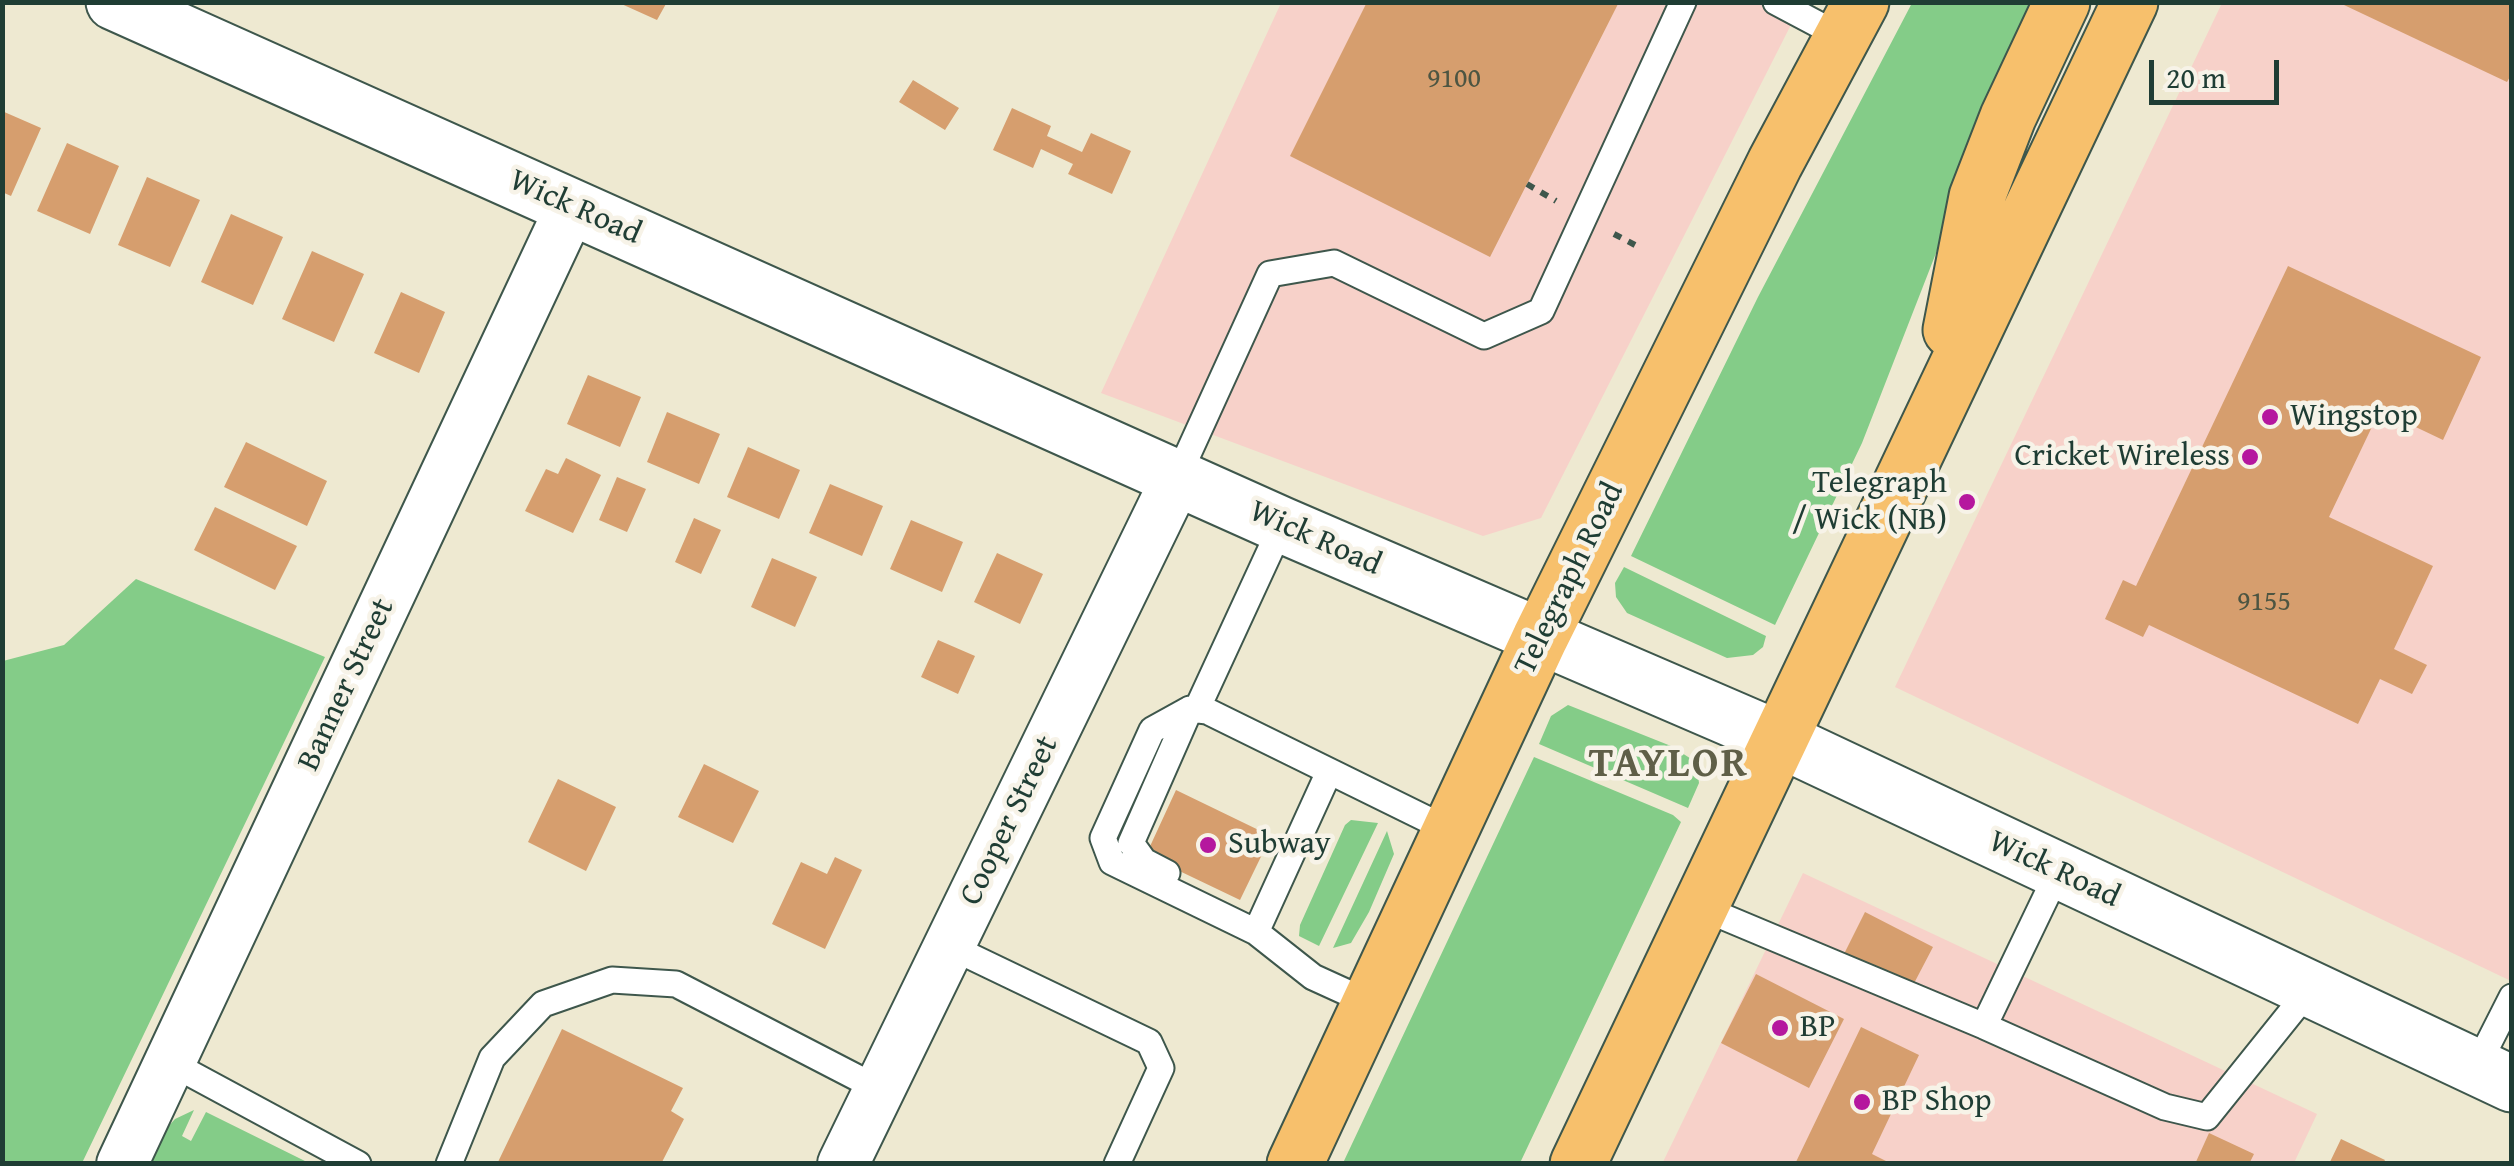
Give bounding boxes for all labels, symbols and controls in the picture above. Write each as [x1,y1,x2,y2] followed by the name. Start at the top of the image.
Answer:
[2154,40,2284,102] scale bar
[2166,55,2226,99] text: 20 m
[1427,63,1481,97] house number: 9100
[503,162,647,254] street label: Wick Road
[2290,398,2418,436] place label: Wingstop
[2259,406,2281,428] marker: Wingstop
[2014,438,2230,476] place label: Cricket Wireless
[2239,446,2261,468] marker: Cricket Wireless
[1792,465,1947,540] place label: Telegraph / Wick (NB)
[1507,477,1633,681] street label: Telegraph Road
[1956,491,1978,513] marker: Telegraph / Wick (NB)
[1243,493,1387,585] street label: Wick Road
[2237,586,2291,620] house number: 9155
[290,593,404,777] street label: Banner Street
[953,730,1067,912] street label: Cooper Street
[1589,740,1749,790] district label: TAYLOR
[1982,823,2126,917] street label: Wick Road
[1228,826,1331,864] place label: Subway
[1197,834,1219,856] marker: Subway
[1800,1009,1835,1047] place label: BP
[1769,1017,1791,1039] marker: BP
[1882,1083,1992,1121] place label: BP Shop
[1851,1091,1873,1113] marker: BP Shop

